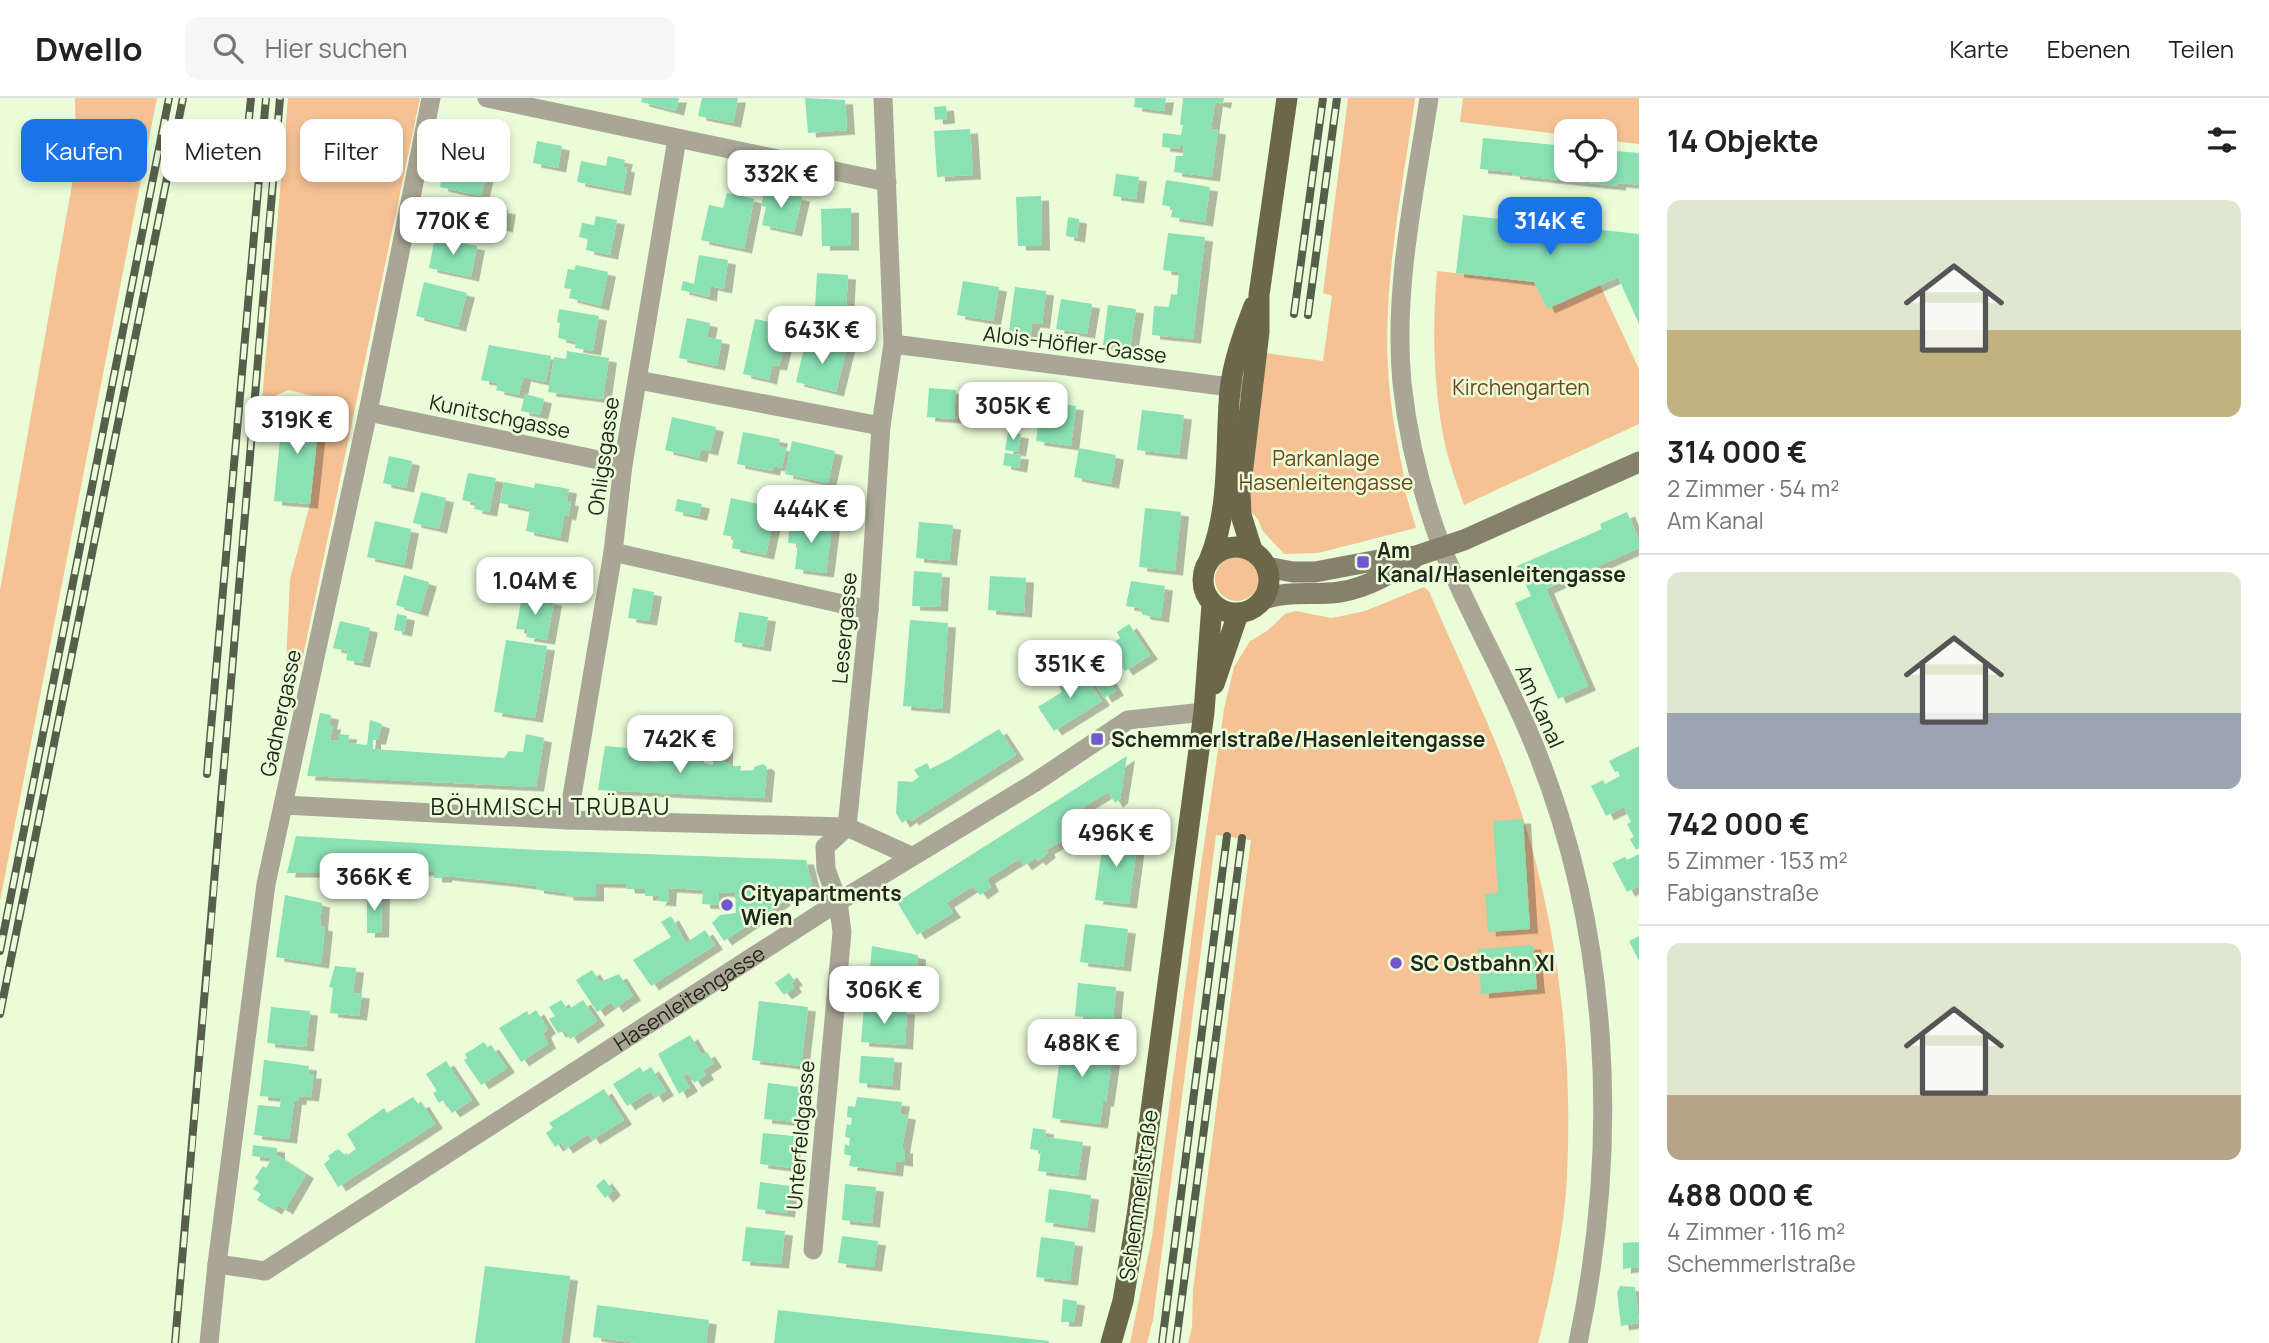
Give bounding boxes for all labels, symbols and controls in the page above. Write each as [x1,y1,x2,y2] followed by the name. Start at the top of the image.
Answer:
[185,17,675,80] search box
[35,26,143,71] text: Dwello
[209,29,247,67] icon: search
[265,30,408,66] text: Hier suchen
[1949,32,2009,65] text: Karte
[2047,32,2130,65] text: Ebenen
[2168,32,2234,65] text: Teilen
[21,119,147,182] chip: Kaufen
[161,119,286,182] chip: Mieten
[300,119,403,182] chip: Filter
[417,119,510,182] chip: Neu
[1554,119,1617,182] map controls
[1554,119,1617,182] button: locate
[1667,120,1818,161] text: 14 Objekte
[2203,121,2241,159] icon: filters
[724,150,838,210] pin: 332K €
[743,157,819,189] text: 332K €
[396,198,510,257] pin: 770K €
[1493,198,1607,257] pin: 314K €
[416,204,490,236] text: 770K €
[1514,204,1586,236] text: 314K €
[1891,245,2017,371] icon: home
[765,306,879,366] pin: 643K €
[784,313,860,345] text: 643K €
[982,319,1168,369] street label: Alois-Höfler-Gasse
[1452,373,1590,401] park label: Kirchengarten
[956,382,1070,442] pin: 305K €
[427,387,573,445] street label: Kunitschgasse
[975,389,1051,421] text: 305K €
[581,395,625,517] street label: Ohligsgasse
[240,396,354,456] pin: 319K €
[261,403,333,435] text: 319K €
[1667,431,1808,472] text: 314 000 €
[1239,444,1413,496] park label: Parkanlage Hasenleitengasse
[1667,472,1839,504] text: 2 Zimmer · 54 m²
[754,486,868,545] pin: 444K €
[773,492,849,524] text: 444K €
[1667,504,1764,536] text: Am Kanal
[1377,536,1626,588] place label: Am Kanal/Hasenleitengasse
[1355,554,1371,570] marker: Am Kanal/Hasenleitengasse
[470,558,600,617] pin: 1.04M €
[492,564,578,596] text: 1.04M €
[825,571,863,685] street label: Lesergasse
[1891,617,2017,743] icon: home
[1013,640,1127,700] pin: 351K €
[253,647,307,779] street label: Gadnergasse
[1034,647,1106,679] text: 351K €
[1509,660,1571,752] street label: Am Kanal
[623,716,737,775] pin: 742K €
[643,722,717,754] text: 742K €
[1111,725,1485,753] place label: Schemmerlstraße/Hasenleitengasse
[1089,731,1105,747] marker: Schemmerlstraße/Hasenleitengasse
[431,790,671,822] district label: BÖHMISCH TRÜBAU
[1667,803,1810,844] text: 742 000 €
[1059,810,1173,869] pin: 496K €
[1078,816,1154,848] text: 496K €
[1667,844,1848,876] text: 5 Zimmer · 153 m²
[317,854,431,913] pin: 366K €
[336,860,412,892] text: 366K €
[1667,876,1819,908] text: Fabiganstraße
[741,879,902,931] place label: Cityapartments Wien
[719,897,735,913] marker: Cityapartments Wien
[608,939,770,1057] street label: Hasenleitengasse
[1410,949,1555,977] place label: SC Ostbahn XI
[1388,955,1404,971] marker: SC Ostbahn XI
[827,967,941,1026] pin: 306K €
[845,973,923,1005] text: 306K €
[1891,988,2017,1114] icon: home
[1025,1020,1139,1079] pin: 488K €
[1044,1026,1120,1058] text: 488K €
[780,1059,820,1211] street label: Unterfeldgasse
[1112,1108,1164,1282] street label: Schemmerlstraße
[1667,1174,1814,1215] text: 488 000 €
[1667,1215,1845,1247] text: 4 Zimmer · 116 m²
[1667,1247,1856,1279] text: Schemmerlstraße

